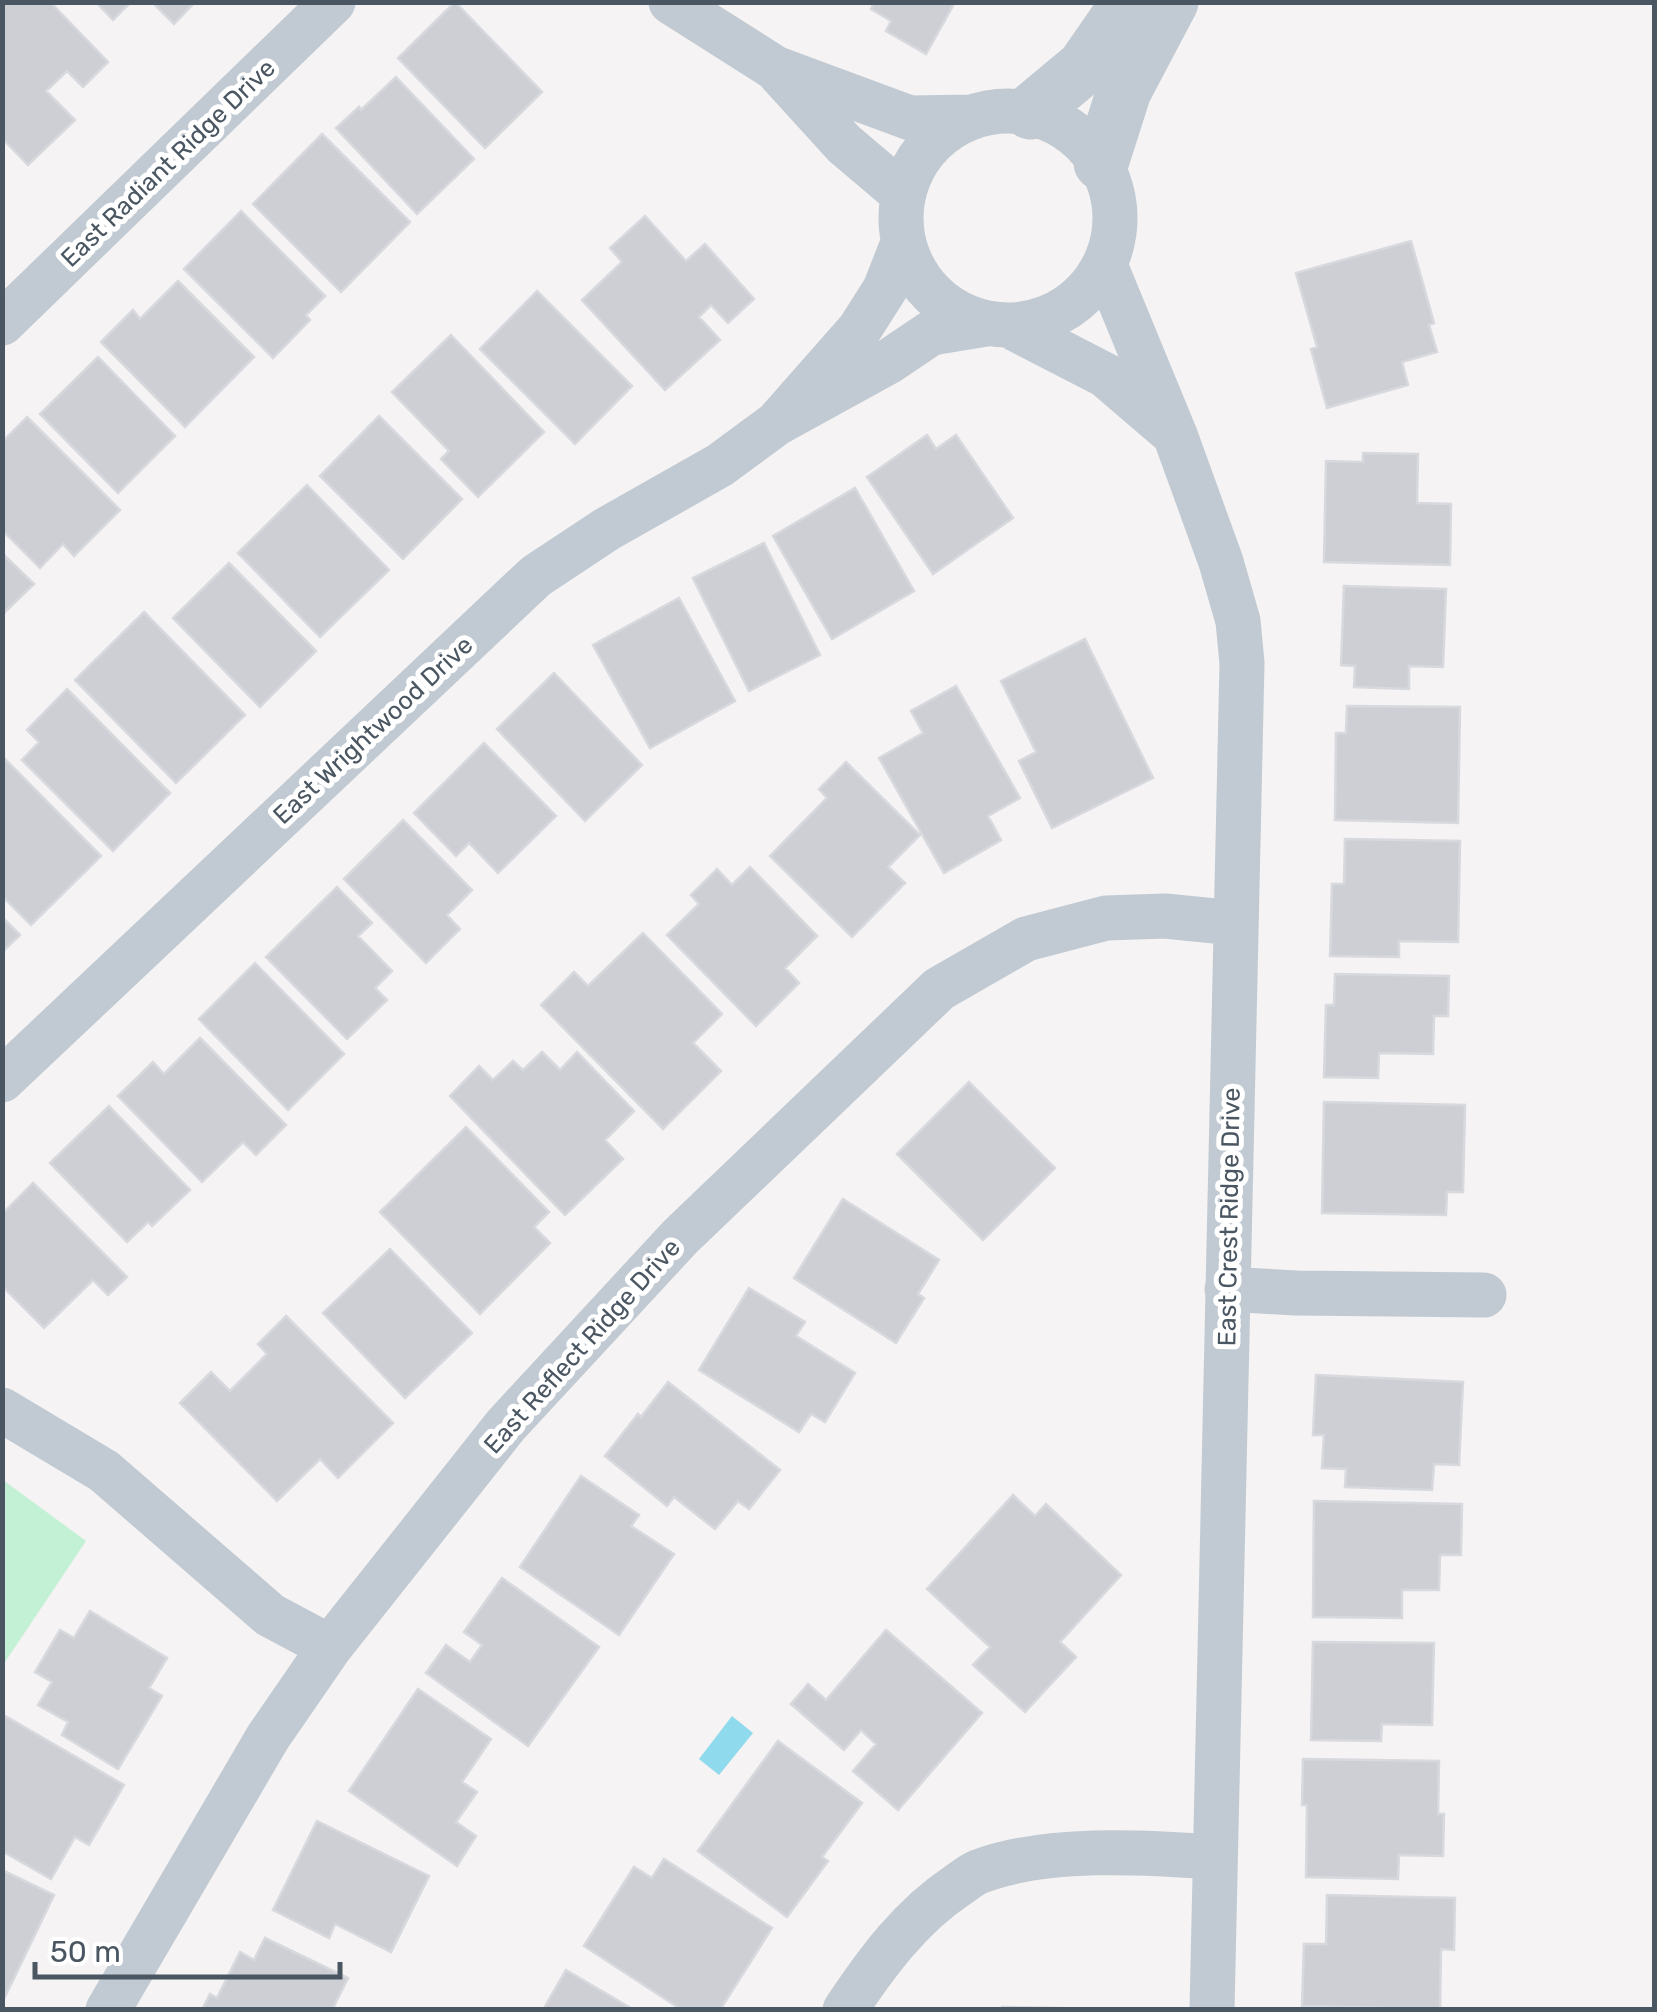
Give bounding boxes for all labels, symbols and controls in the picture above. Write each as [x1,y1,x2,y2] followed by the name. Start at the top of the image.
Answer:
[55,53,281,273] street label: East Radiant Ridge Drive
[267,630,479,830] street label: East Wrightwood Drive
[1212,1087,1246,1347] street label: East Crest Ridge Drive
[478,1233,686,1459] street label: East Reflect Ridge Drive
[35,1917,340,1979] scale bar
[50,1934,121,1970] text: 50 m

